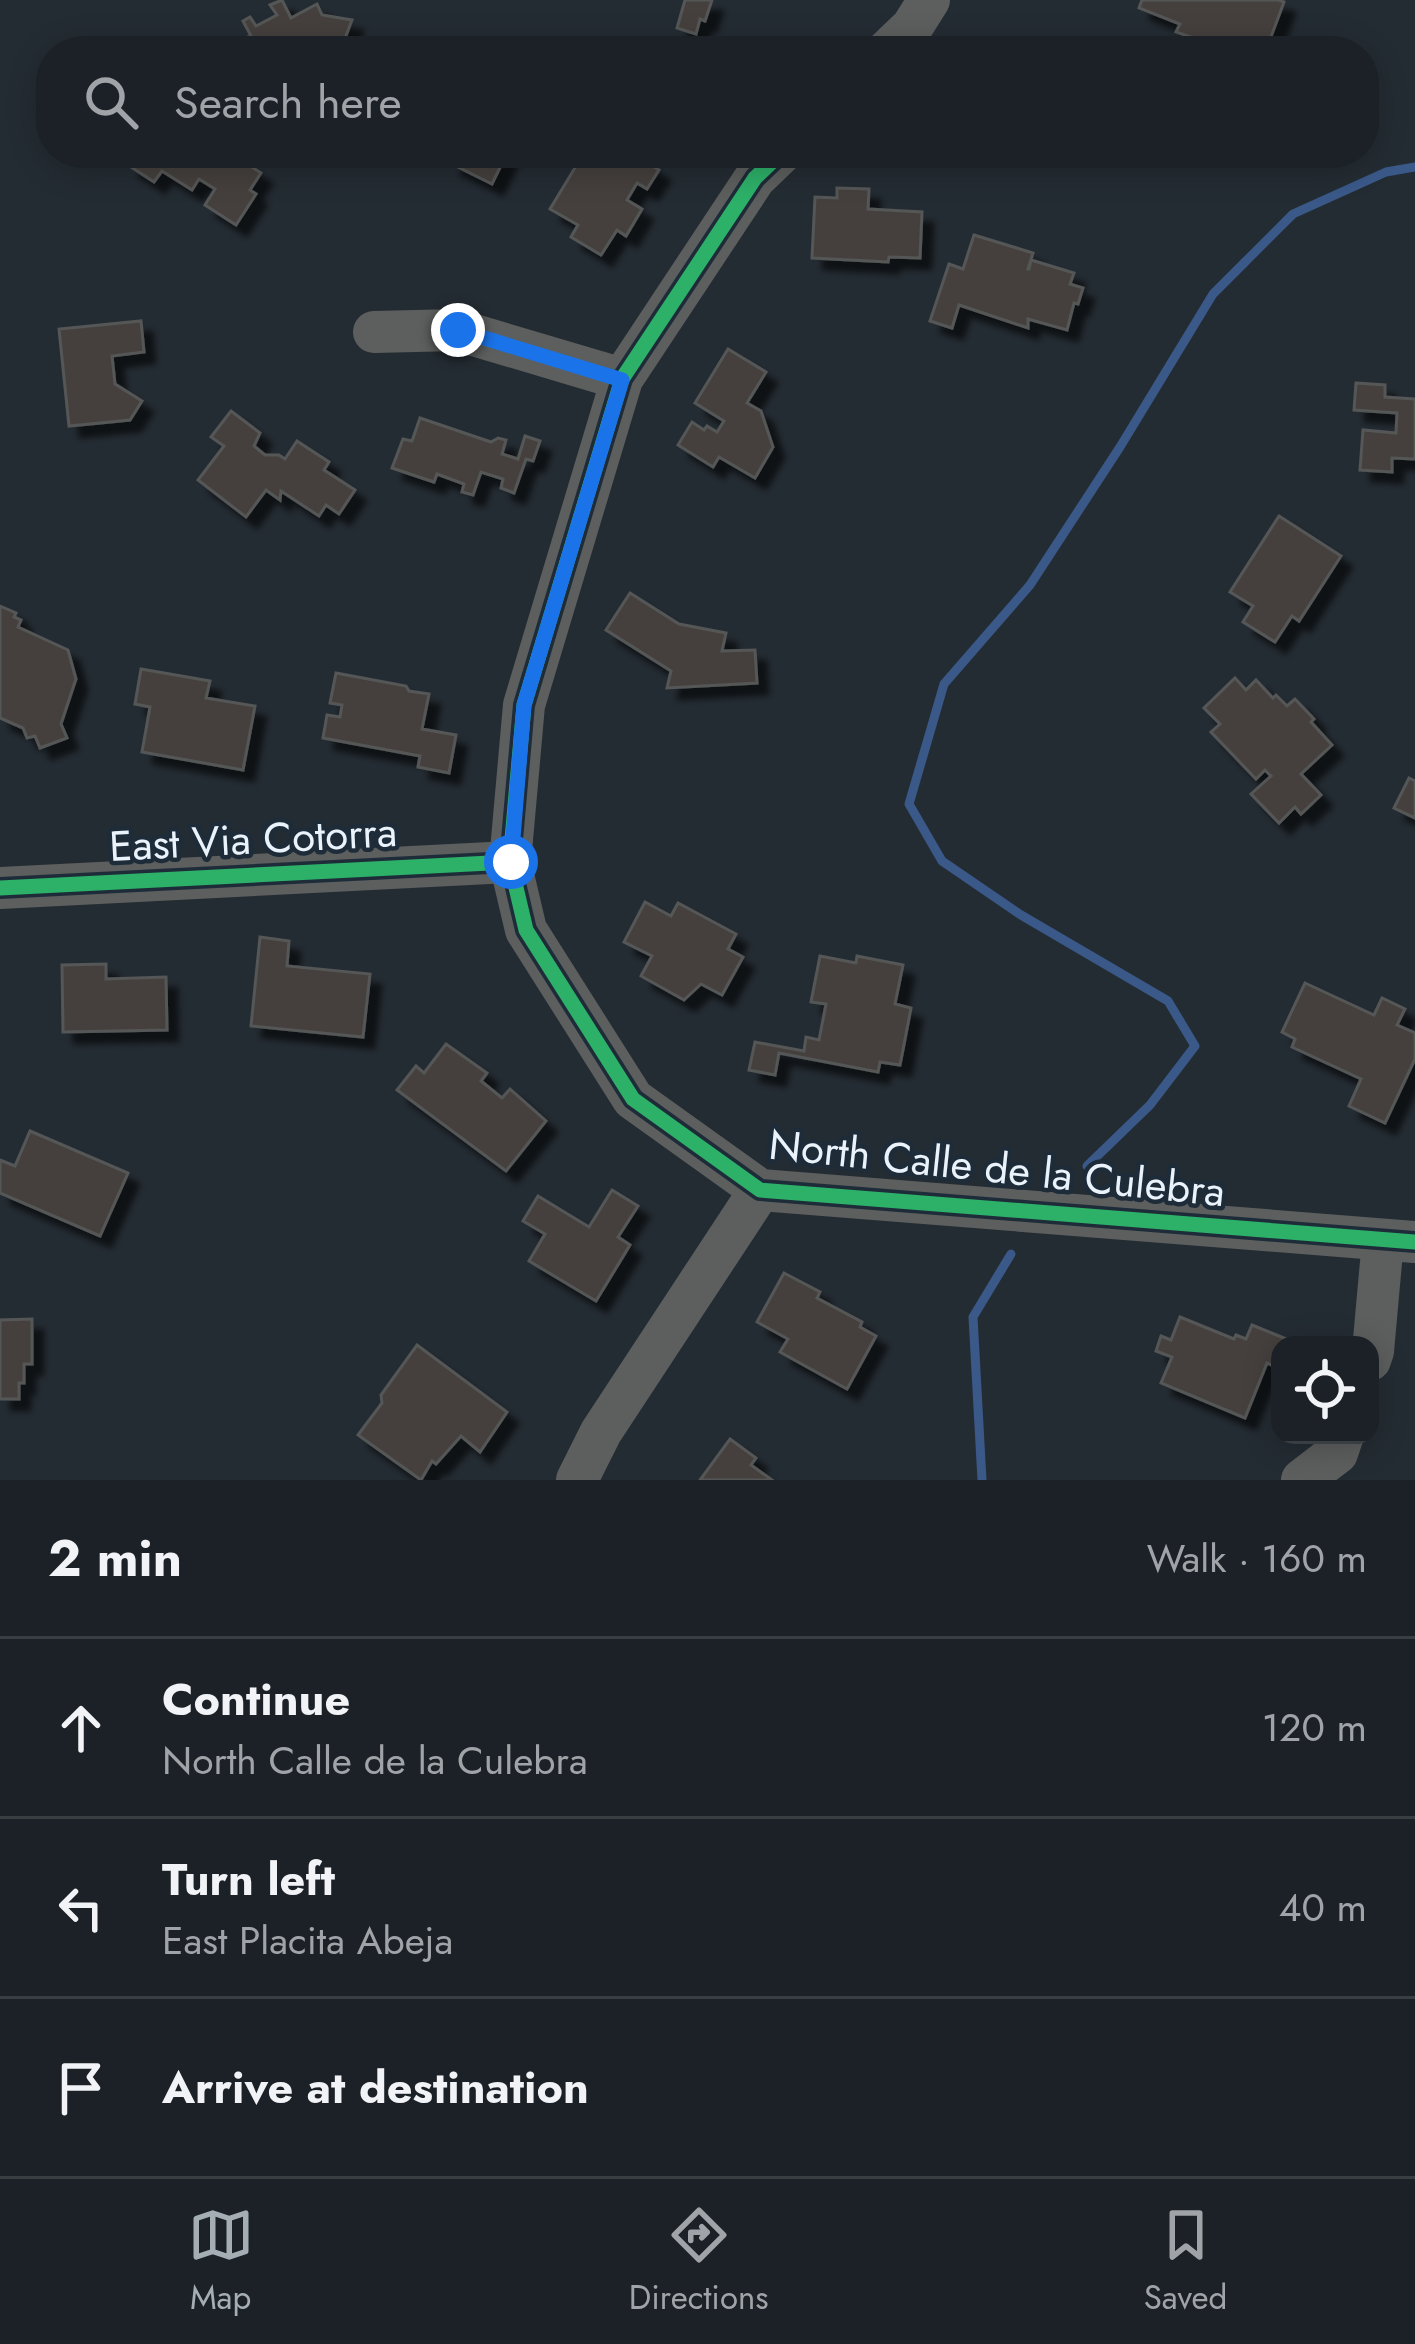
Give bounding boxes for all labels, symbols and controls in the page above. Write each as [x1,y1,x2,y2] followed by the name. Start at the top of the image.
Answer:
[36,36,1379,168] search box
[78,69,144,135] icon: search
[174,70,402,135] text: Search here
[431,303,485,357] route end
[108,801,398,877] street label: East Via Cotorra
[484,835,538,889] route start
[766,1114,1228,1222] street label: North Calle de la Culebra
[1271,1336,1379,1444] map controls
[1271,1336,1379,1444] button: locate
[48,1521,182,1595] text: 2 min
[1147,1530,1367,1587] text: Walk · 160 m
[162,1667,350,1732] text: Continue
[48,1695,114,1761] icon: ahead
[1262,1699,1367,1756] text: 120 m
[162,1732,588,1789] text: North Calle de la Culebra
[162,1847,335,1912] text: Turn left
[48,1875,114,1941] icon: left
[1279,1879,1367,1936] text: 40 m
[162,1912,453,1969] text: East Placita Abeja
[48,2055,114,2121] icon: arrive
[162,2055,589,2120] text: Arrive at destination
[188,2202,254,2321] tab: Map
[629,2202,769,2321] tab: Directions
[1144,2202,1227,2321] tab: Saved

